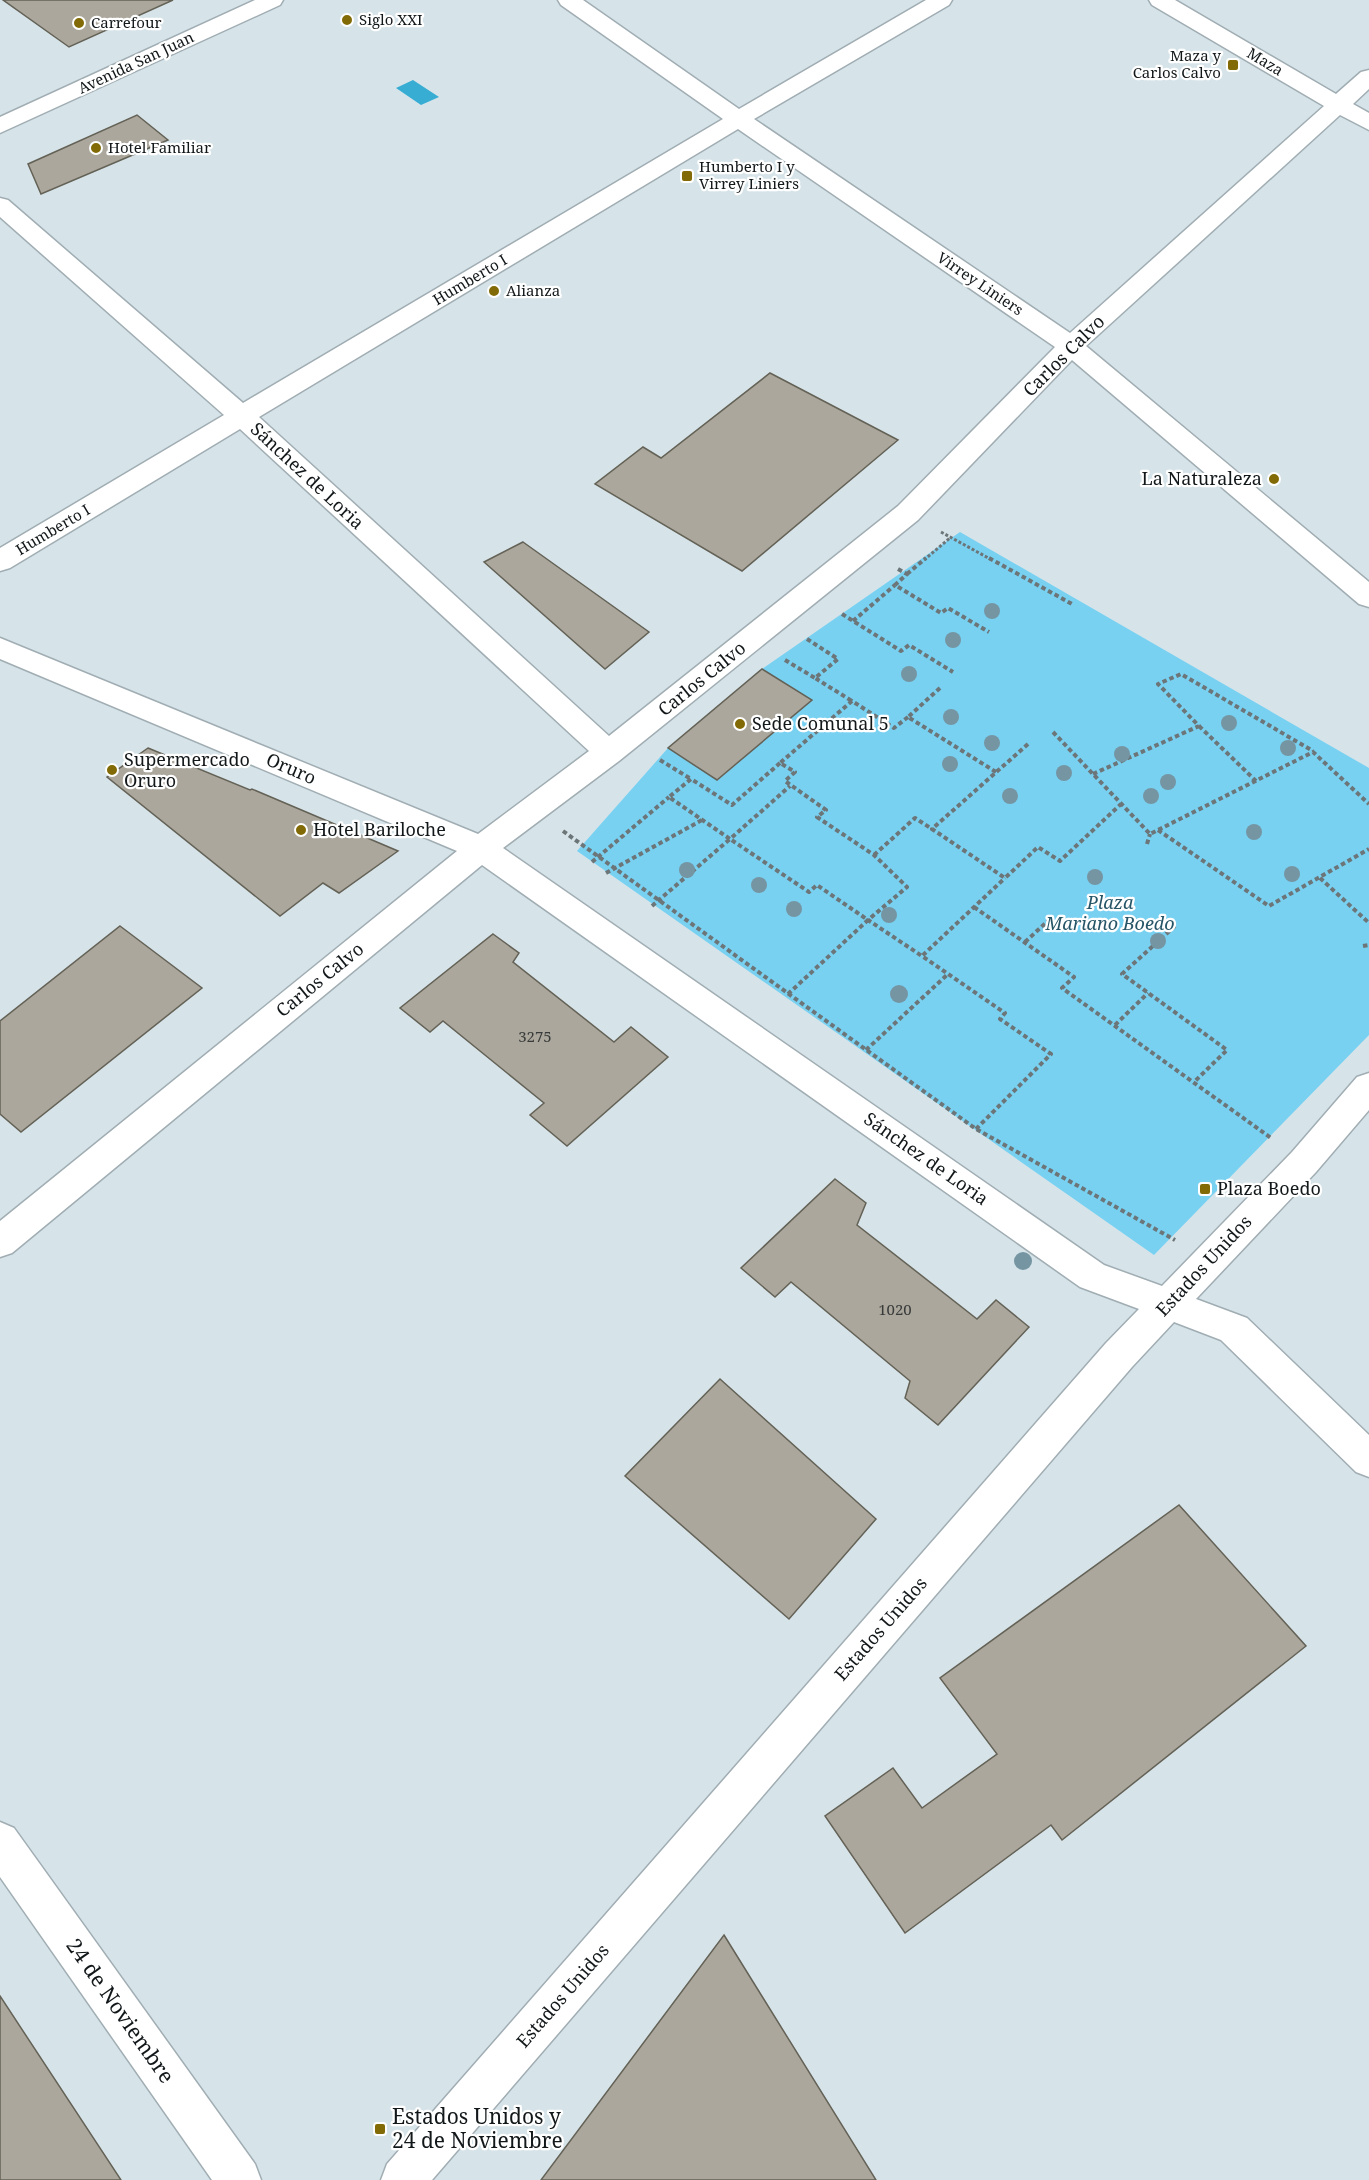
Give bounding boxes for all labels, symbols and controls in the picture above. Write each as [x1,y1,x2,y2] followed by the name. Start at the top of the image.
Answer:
[359,9,423,29] place label: Siglo XXI
[91,12,162,32] place label: Carrefour
[340,13,354,27] marker: Siglo XXI
[72,16,86,30] marker: Carrefour
[74,26,197,98] street label: Avenida San Juan
[1244,43,1287,80] street label: Maza
[1133,45,1222,82] place label: Maza y Carlos Calvo
[1226,58,1240,72] marker: Maza y Carlos Calvo
[108,137,211,157] place label: Hotel Familiar
[89,141,103,155] marker: Hotel Familiar
[699,156,799,193] place label: Humberto I y Virrey Liniers
[680,169,694,183] marker: Humberto I y Virrey Liniers
[934,247,1028,320] street label: Virrey Liniers
[429,249,510,309] street label: Humberto I
[506,280,560,300] place label: Alianza
[487,284,501,298] marker: Alianza
[1017,309,1109,401] street label: Carlos Calvo
[246,416,370,534] street label: Sánchez de Loria
[1142,466,1262,490] place label: La Naturaleza
[1267,472,1281,486] marker: La Naturaleza
[12,499,93,559] street label: Humberto I
[653,636,750,721] street label: Carlos Calvo
[752,711,889,735] place label: Sede Comunal 5
[733,717,747,731] marker: Sede Comunal 5
[124,747,250,792] place label: Supermercado Oruro
[263,747,320,789] street label: Oruro
[105,763,119,777] marker: Supermercado Oruro
[313,817,446,841] place label: Hotel Bariloche
[294,823,308,837] marker: Hotel Bariloche
[1044,890,1175,935] park label: Plaza Mariano Boedo
[271,937,368,1022] street label: Carlos Calvo
[518,1026,552,1046] house number: 3275
[860,1106,994,1210] street label: Sánchez de Loria
[1217,1176,1321,1200] place label: Plaza Boedo
[1198,1182,1212,1196] marker: Plaza Boedo
[1150,1210,1256,1321] street label: Estados Unidos
[878,1299,912,1319] house number: 1020
[829,1571,932,1685] street label: Estados Unidos
[60,1932,181,2088] street label: 24 de Noviembre
[511,1938,614,2052] street label: Estados Unidos
[392,2102,563,2154] place label: Estados Unidos y 24 de Noviembre
[373,2122,387,2136] marker: Estados Unidos y 24 de Noviembre

